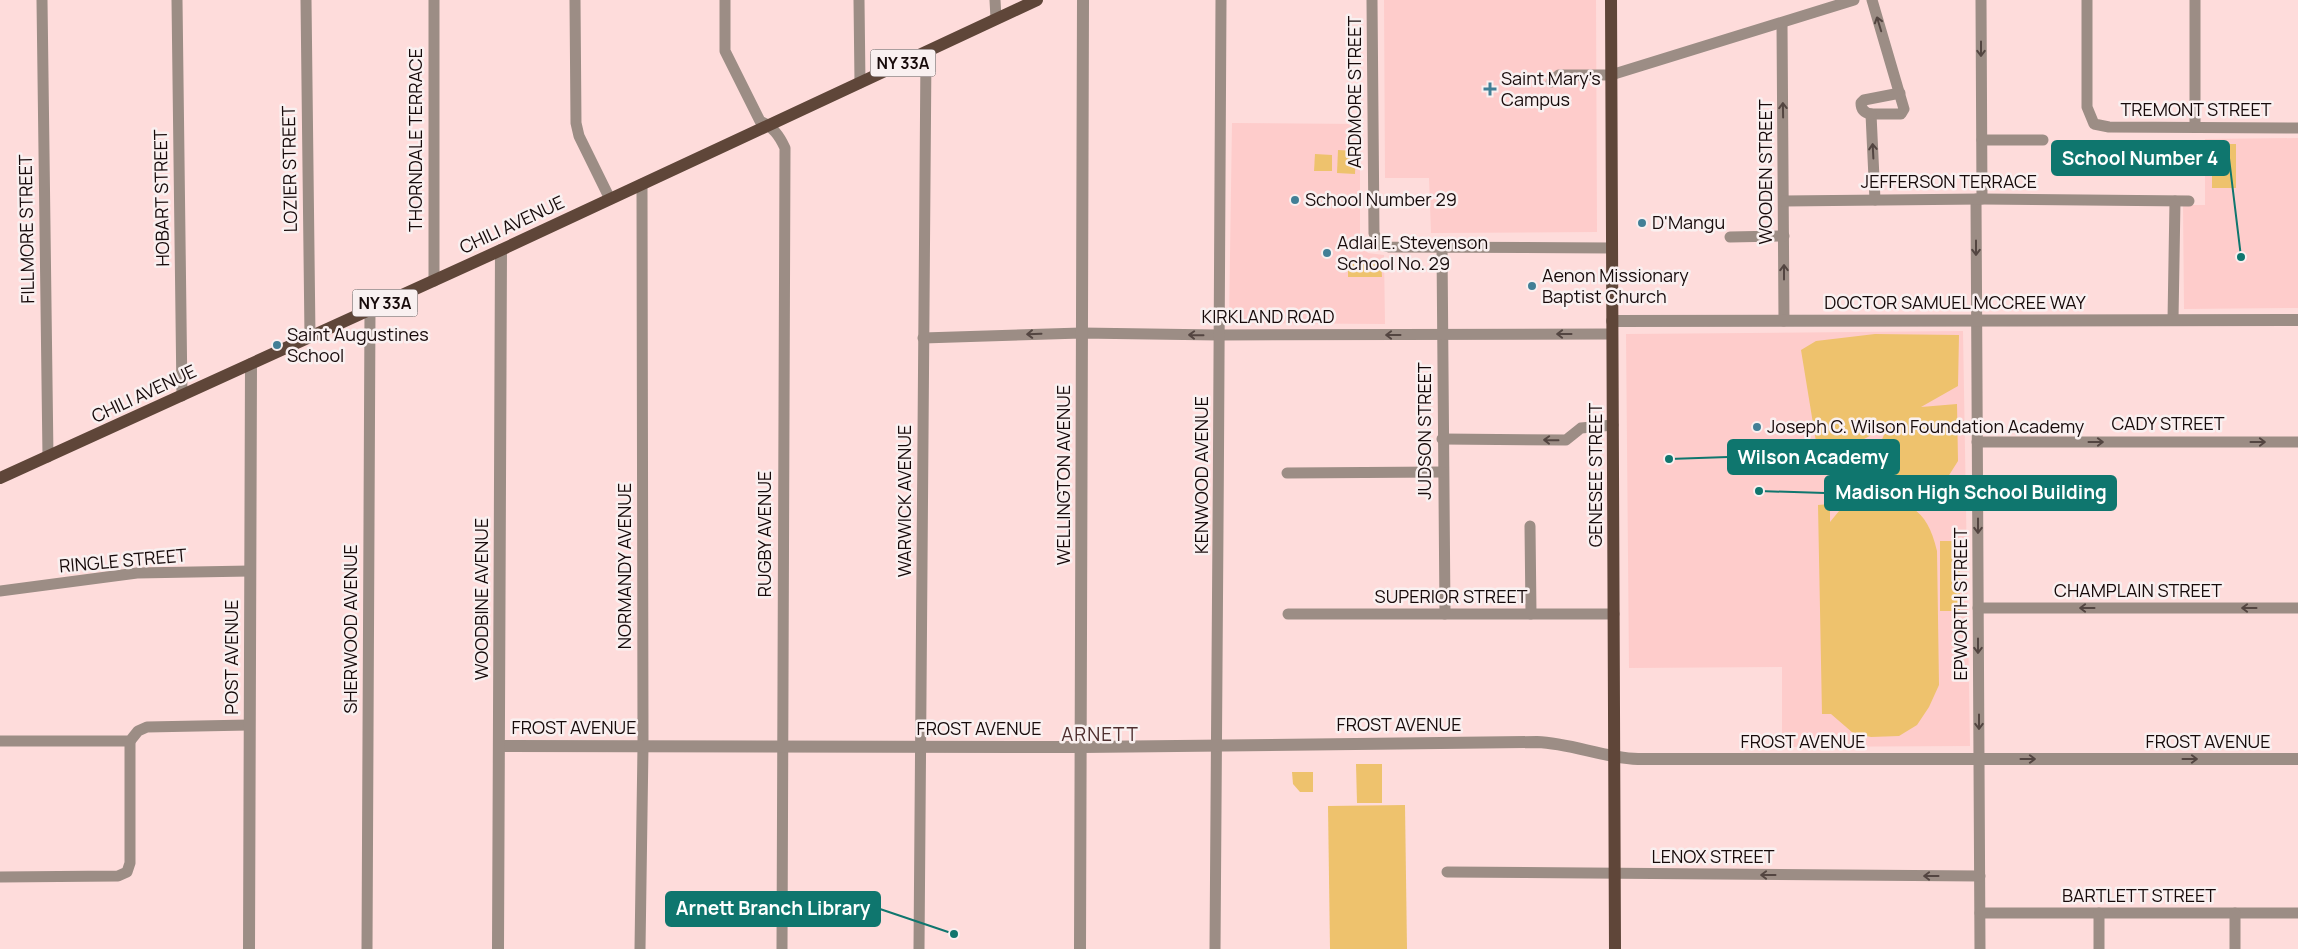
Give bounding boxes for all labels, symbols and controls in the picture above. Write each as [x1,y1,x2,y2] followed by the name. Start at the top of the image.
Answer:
[1342,15,1366,168] street label: ARDMORE STREET
[1873,16,1883,32] one-way arrow
[1976,40,1986,56] one-way arrow
[403,48,427,232] street label: THORNDALE TERRACE
[870,49,936,76] road number: NY 33A
[1501,66,1601,111] place label: Saint Mary's Campus
[1483,82,1497,96] marker: Saint Mary's Campus
[2120,97,2272,121] street label: TREMONT STREET
[1753,99,1777,245] street label: WOODEN STREET
[1778,102,1788,118] one-way arrow
[276,105,302,233] street label: LOZIER STREET
[148,129,174,267] street label: HOBART STREET
[2052,141,2229,175] callout: School Number 4
[1869,143,1878,159] one-way arrow
[2062,145,2218,171] text: School Number 4
[13,154,39,304] street label: FILLMORE STREET
[1861,169,2037,193] street label: JEFFERSON TERRACE
[1305,187,1457,211] place label: School Number 29
[455,189,568,259] street label: CHILI AVENUE
[1289,194,1301,206] marker: School Number 29
[1652,210,1725,234] place label: D'Mangu
[1636,217,1648,229] marker: D'Mangu
[1337,230,1488,275] place label: Adlai E. Stevenson School No. 29
[1971,240,1981,256] one-way arrow
[1321,247,1333,259] marker: Adlai E. Stevenson School No. 29
[1542,263,1689,308] place label: Aenon Missionary Baptist Church
[1779,265,1789,281] one-way arrow
[1526,280,1538,292] marker: Aenon Missionary Baptist Church
[352,290,418,316] road number: NY 33A
[1824,290,2087,314] street label: DOCTOR SAMUEL MCCREE WAY
[1201,304,1335,328] street label: KIRKLAND ROAD
[287,322,429,367] place label: Saint Augustines School
[1556,329,1572,339] one-way arrow
[1026,330,1042,339] one-way arrow
[1188,330,1204,340] one-way arrow
[1386,330,1402,340] one-way arrow
[271,339,283,351] marker: Saint Augustines School
[87,358,200,428] street label: CHILI AVENUE
[1412,362,1436,500] street label: JUDSON STREET
[1051,385,1075,565] street label: WELLINGTON AVENUE
[1189,396,1213,554] street label: KENWOOD AVENUE
[1583,402,1607,547] street label: GENESEE STREET
[2112,411,2225,435] street label: CADY STREET
[1767,414,2085,438] place label: Joseph C. Wilson Foundation Academy
[1751,421,1763,433] marker: Joseph C. Wilson Foundation Academy
[892,425,916,577] street label: WARWICK AVENUE
[1543,435,1560,445] one-way arrow
[2088,437,2104,447] one-way arrow
[2250,437,2266,447] one-way arrow
[1728,440,1899,474] callout: Wilson Academy
[1737,444,1889,470] text: Wilson Academy
[752,471,776,597] street label: RUGBY AVENUE
[1825,476,2116,510] callout: Madison High School Building
[1835,479,2107,505] text: Madison High School Building
[612,483,636,649] street label: NORMANDY AVENUE
[469,518,493,680] street label: WOODBINE AVENUE
[1973,518,1983,534] one-way arrow
[1948,527,1972,681] street label: EPWORTH STREET
[58,542,188,578] street label: RINGLE STREET
[338,544,362,714] street label: SHERWOOD AVENUE
[2054,578,2222,602] street label: CHAMPLAIN STREET
[1375,584,1528,608] street label: SUPERIOR STREET
[219,599,243,715] street label: POST AVENUE
[2079,603,2096,613] one-way arrow
[2242,603,2258,613] one-way arrow
[1973,638,1983,654] one-way arrow
[1337,712,1461,736] street label: FROST AVENUE
[1974,714,1984,730] one-way arrow
[512,715,636,739] street label: FROST AVENUE
[917,716,1041,740] street label: FROST AVENUE
[1061,721,1139,747] district label: ARNETT
[1741,729,1865,753] street label: FROST AVENUE
[2146,729,2270,753] street label: FROST AVENUE
[2020,754,2036,764] one-way arrow
[2182,754,2198,764] one-way arrow
[1652,844,1775,868] street label: LENOX STREET
[1761,870,1777,880] one-way arrow
[1923,871,1940,881] one-way arrow
[2062,883,2216,907] street label: BARTLETT STREET
[666,892,880,926] callout: Arnett Branch Library
[676,895,871,921] text: Arnett Branch Library

